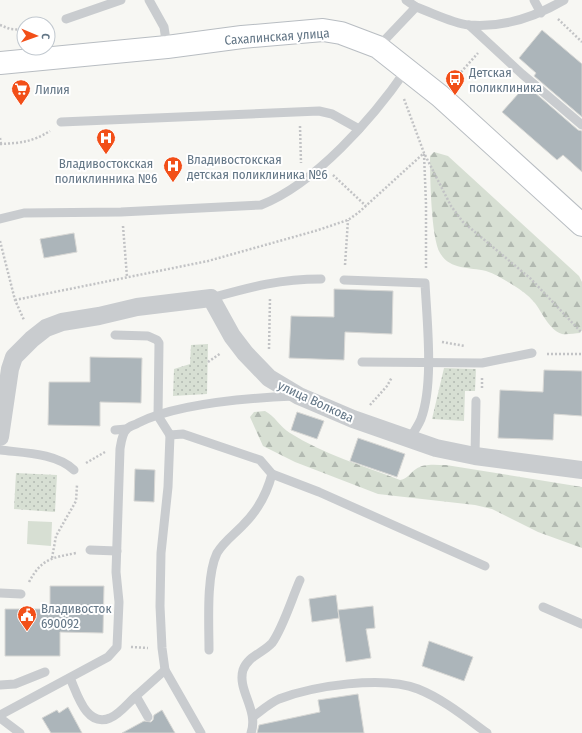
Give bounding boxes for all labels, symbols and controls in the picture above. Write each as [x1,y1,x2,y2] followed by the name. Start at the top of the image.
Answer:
[16,16,56,56] north arrow
[224,25,330,48] street label: Сахалинская улица
[39,33,52,40] text: С
[468,65,542,95] place label: Детская поликлиника
[444,68,466,96] bus stop icon: Детская поликлиника
[10,78,32,106] supermarket icon: Лилия
[35,82,70,97] place label: Лилия
[95,127,117,155] hospital icon: Владивостокская поликлинника №6
[187,152,328,182] place label: Владивостокская детская поликлиника №6
[162,155,184,183] hospital icon: Владивостокская детская поликлиника №6
[55,156,157,186] place label: Владивостокская поликлинника №6
[276,377,356,426] street label: улица Волкова
[41,601,111,631] place label: Владивосток 690092
[16,604,38,632] public building icon: Владивосток 690092

